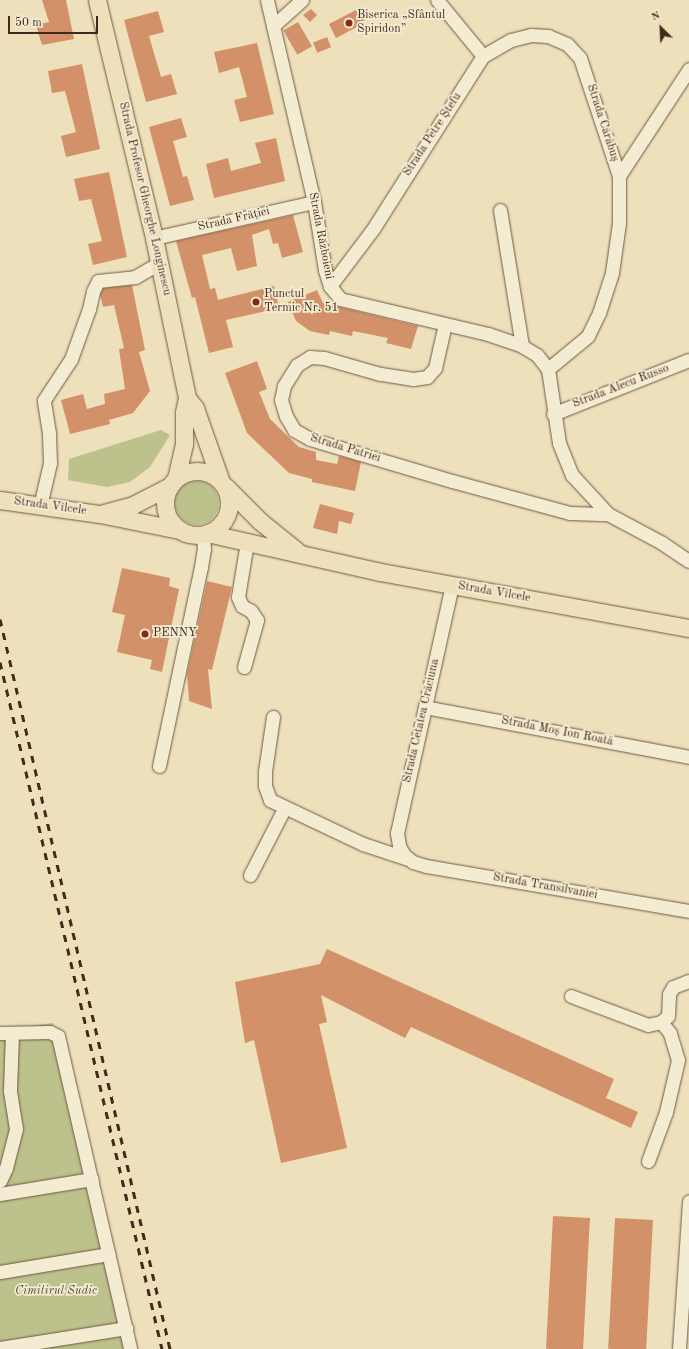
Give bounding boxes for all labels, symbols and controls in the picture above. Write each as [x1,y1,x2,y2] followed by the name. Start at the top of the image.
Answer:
[10,8,100,34] scale bar
[641,8,681,48] north arrow
[357,9,445,37] place label: Biserica „Sfântul Spiridon”
[650,10,662,23] text: N
[15,17,42,29] text: 50 m
[344,18,354,28] marker: Biserica „Sfântul Spiridon”
[583,82,621,164] street label: Strada Cărăbuș
[401,91,465,179] street label: Strada Petre Ștefu
[115,101,173,297] street label: Strada Profesor Gheorghe Longinescu
[304,191,336,281] street label: Strada Războieni
[197,205,271,235] street label: Strada Frăției
[264,288,338,316] place label: Punctul Termic Nr. 51
[251,297,261,307] marker: Punctul Termic Nr. 51
[571,362,671,412] street label: Strada Alecu Russo
[308,431,382,467] street label: Strada Patriei
[13,495,87,519] street label: Strada Vîlcele
[457,580,531,606] street label: Strada Vîlcele
[153,627,197,641] place label: PENNY
[140,629,150,639] marker: PENNY
[401,658,443,784] street label: Strada Cetatea Crăciuna
[500,714,614,750] street label: Strada Moș Ion Roată
[492,871,598,903] street label: Strada Transilvaniei
[15,1285,97,1299] park label: Cimitirul Sudic

